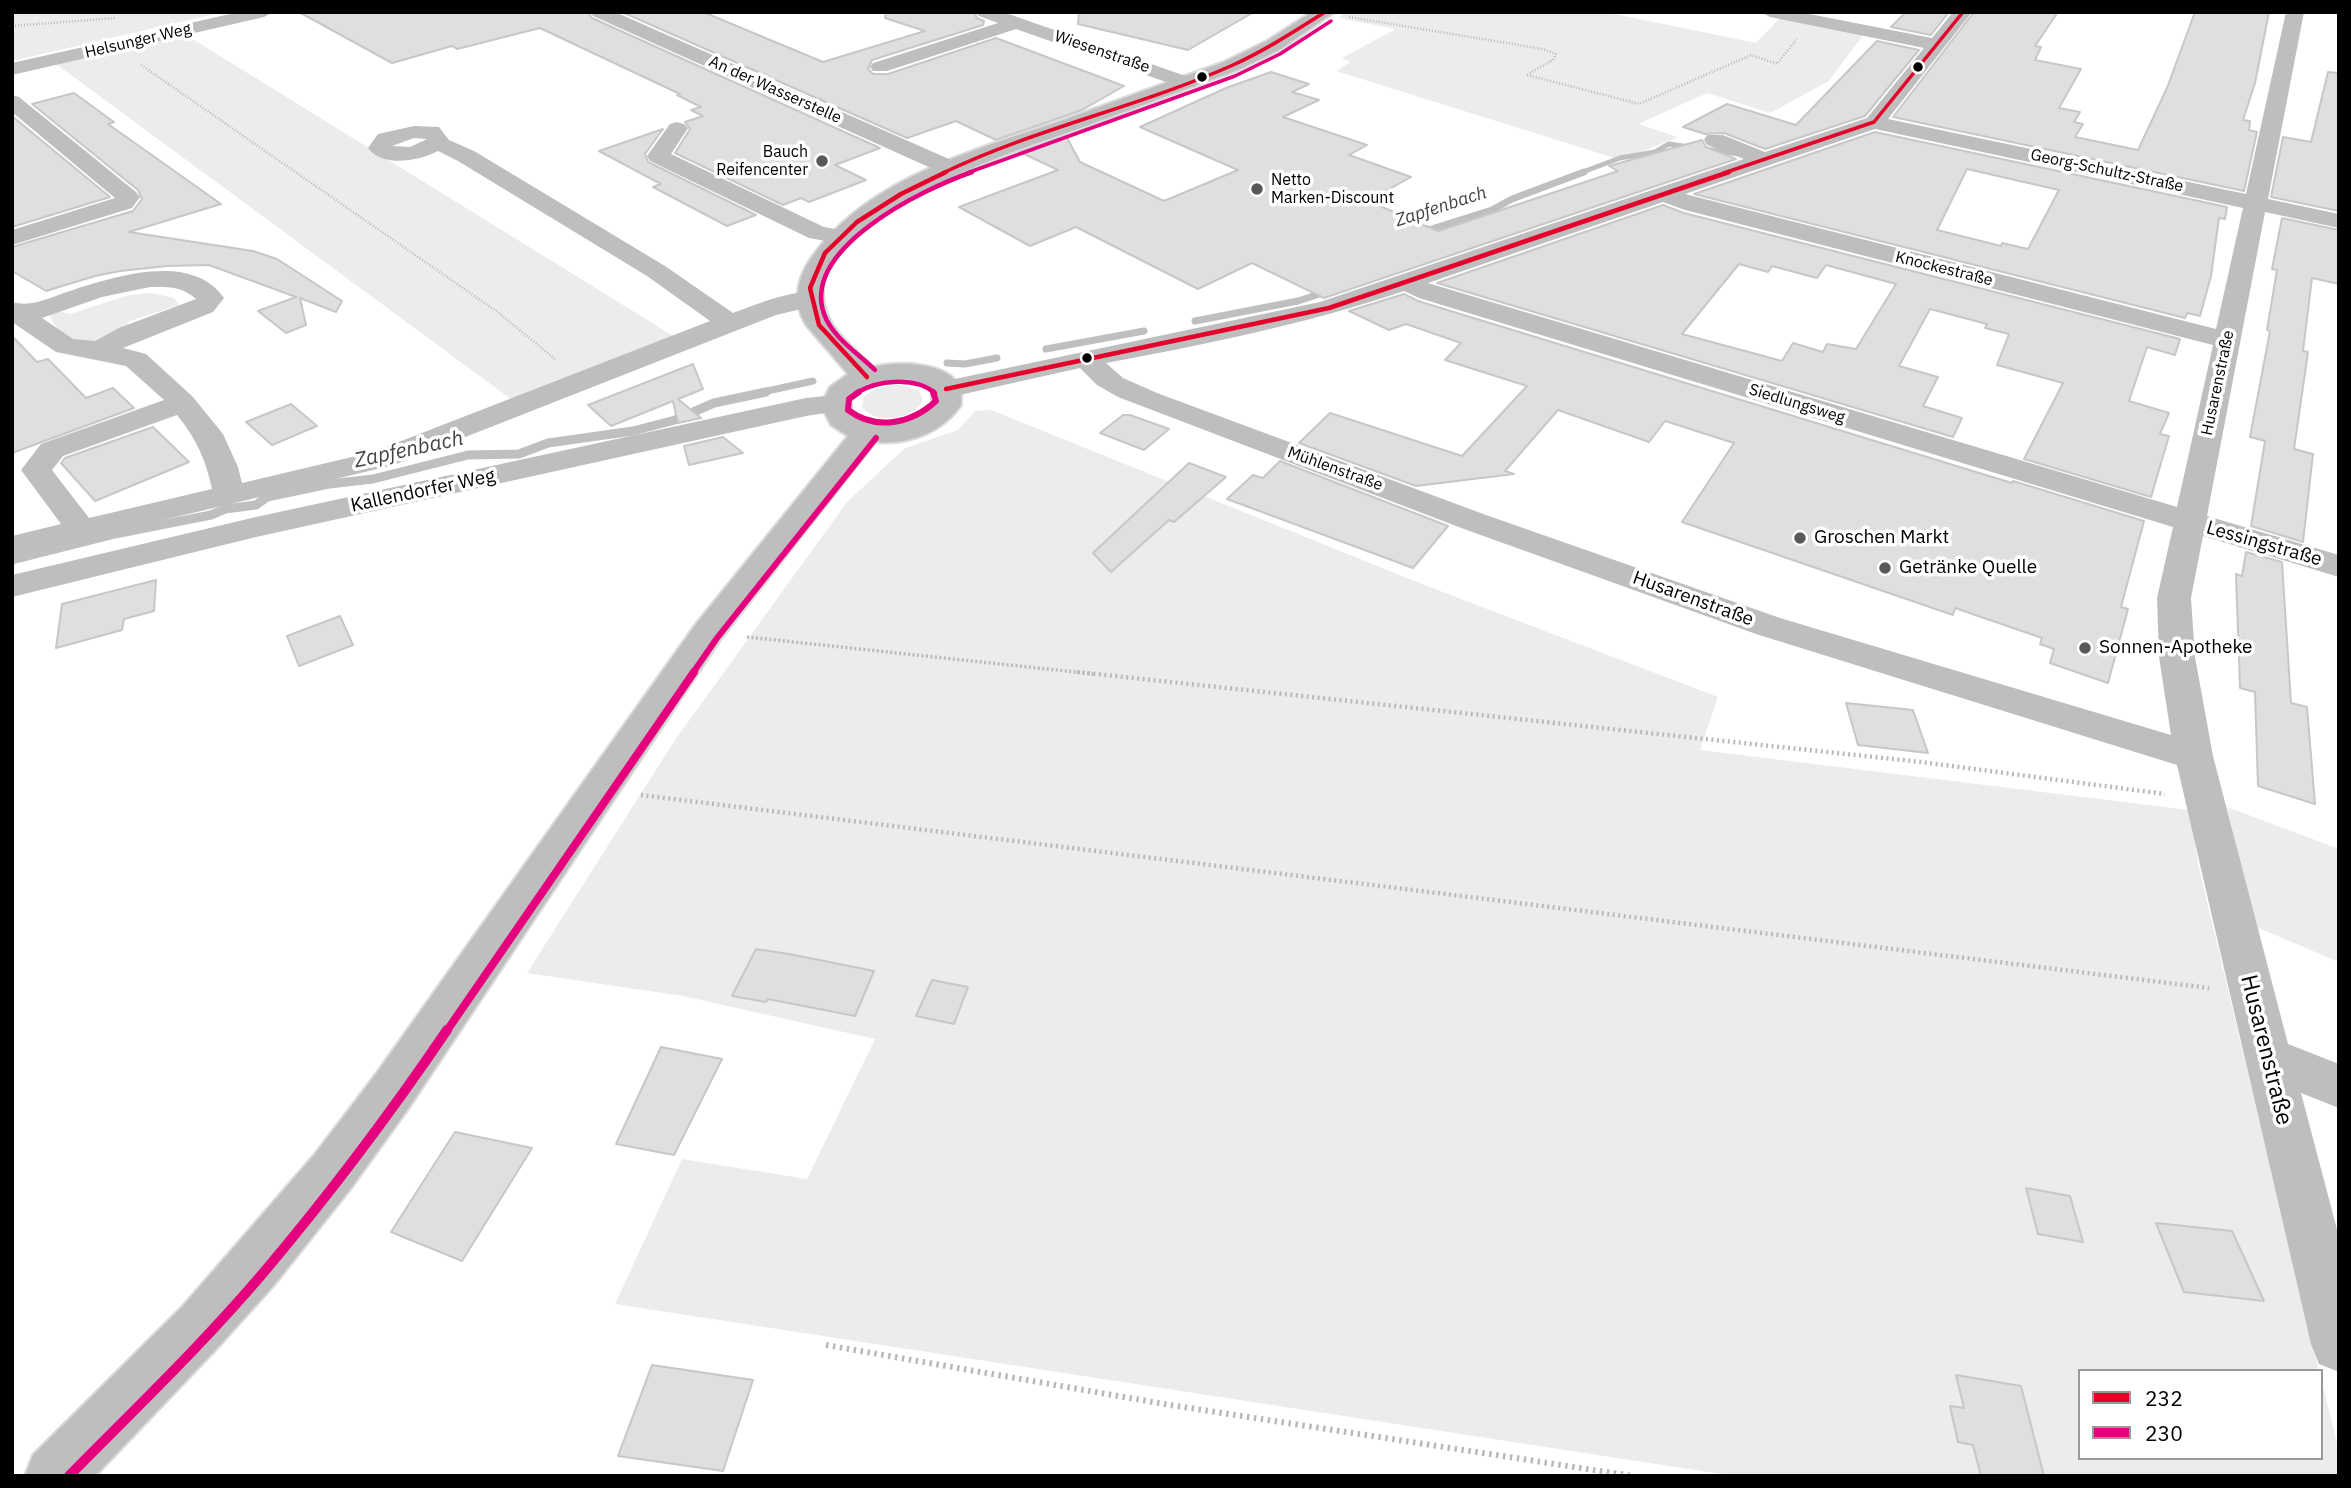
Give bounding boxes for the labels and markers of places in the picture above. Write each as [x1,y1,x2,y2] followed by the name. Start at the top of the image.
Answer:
[1911,60,1925,74] unlabelled marker
[1195,70,1209,84] unlabelled marker
[716,142,808,180] place label: Bauch Reifencenter
[814,153,830,169] marker: Bauch Reifencenter
[1271,170,1394,208] place label: Netto Marken-Discount
[1249,181,1265,197] marker: Netto Marken-Discount
[1080,351,1094,365] unlabelled marker
[1814,527,1949,549] place label: Groschen Markt
[1792,530,1808,546] marker: Groschen Markt
[1899,557,2037,579] place label: Getränke Quelle
[1877,560,1893,576] marker: Getränke Quelle
[2099,637,2253,659] place label: Sonnen-Apotheke
[2077,640,2093,656] marker: Sonnen-Apotheke

